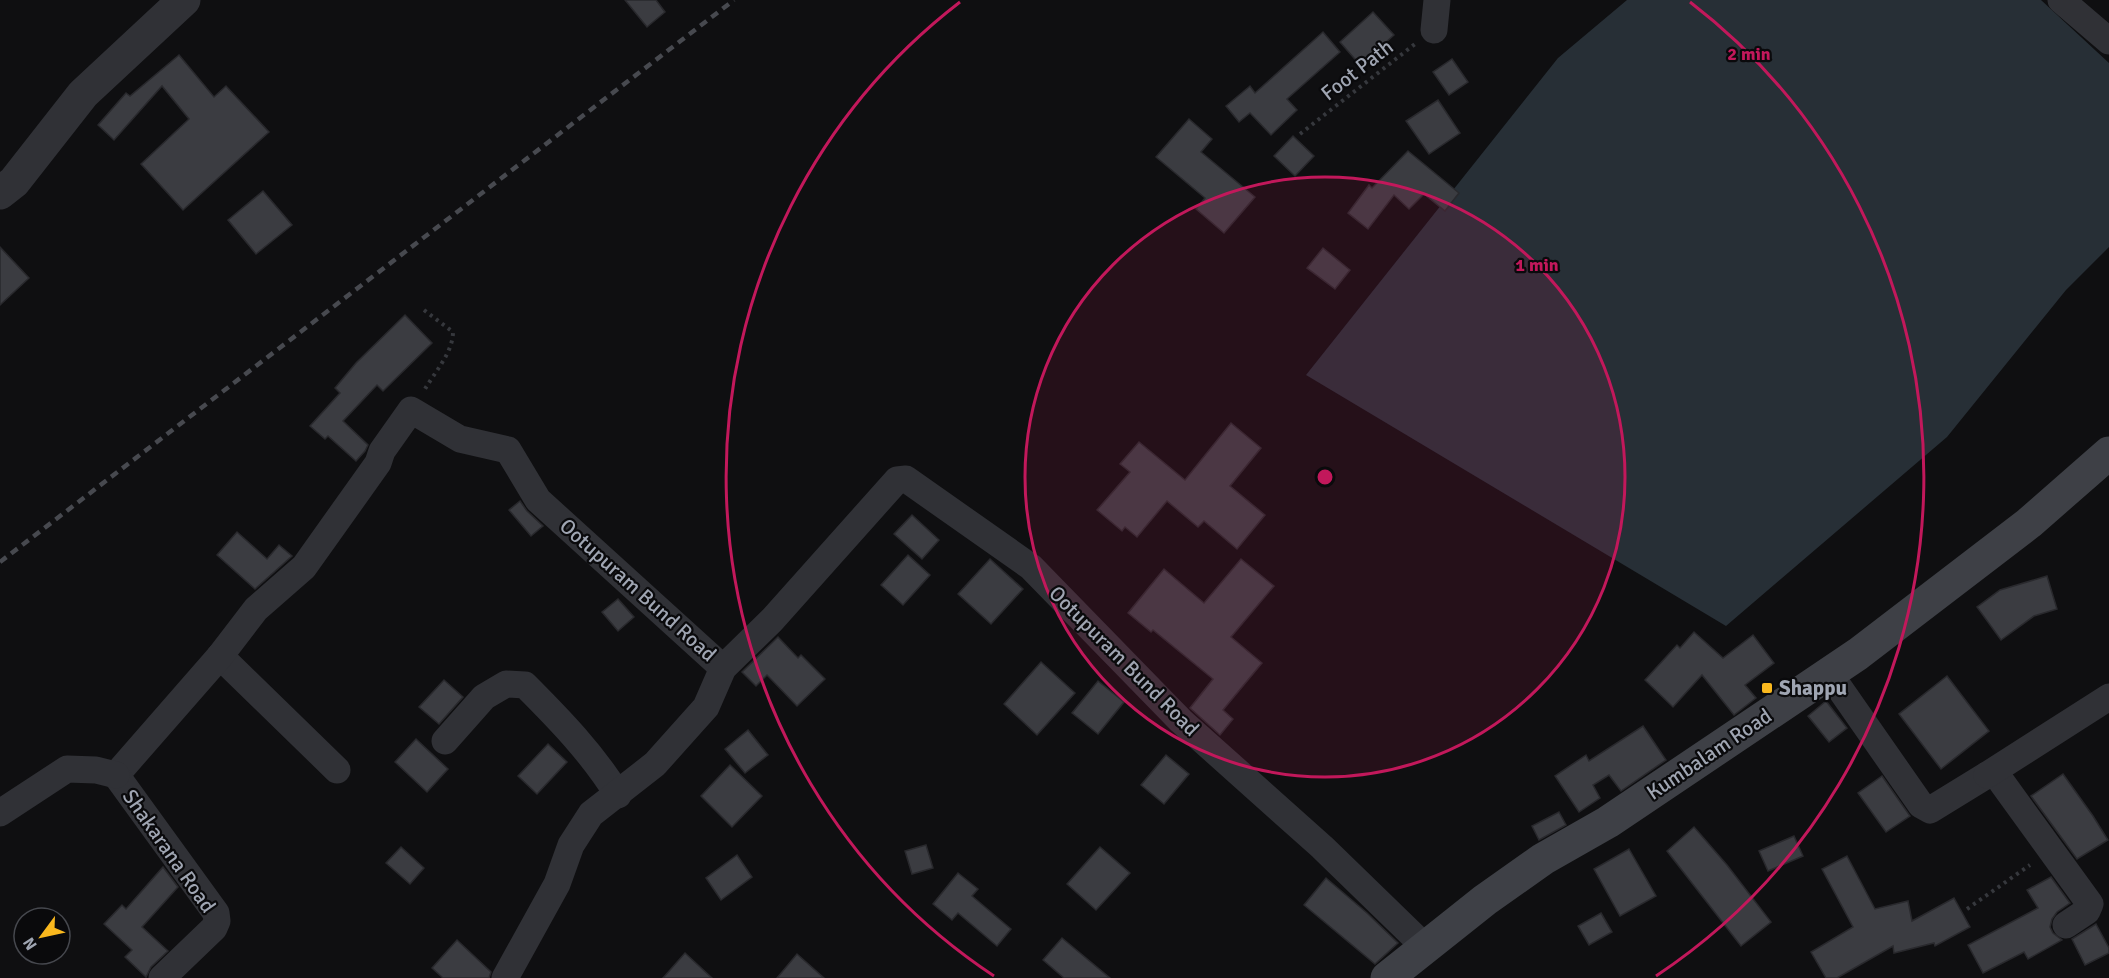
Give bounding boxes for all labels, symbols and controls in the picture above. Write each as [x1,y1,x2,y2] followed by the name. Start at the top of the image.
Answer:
[1316,34,1398,106] street label: Foot Path
[1727,43,1771,65] text: 2 min
[1515,254,1559,276] text: 1 min
[1315,467,1335,487] centre of rings
[554,513,722,667] street label: Ootupuram Bund Road
[1043,580,1205,742] street label: Ootupuram Bund Road
[1779,675,1847,701] place label: Shappu
[1760,681,1774,695] marker: Shappu
[1642,703,1776,805] street label: Kumbalam Road
[117,784,221,918] street label: Shakarana Road
[12,906,72,966] north arrow
[19,934,42,954] text: N

